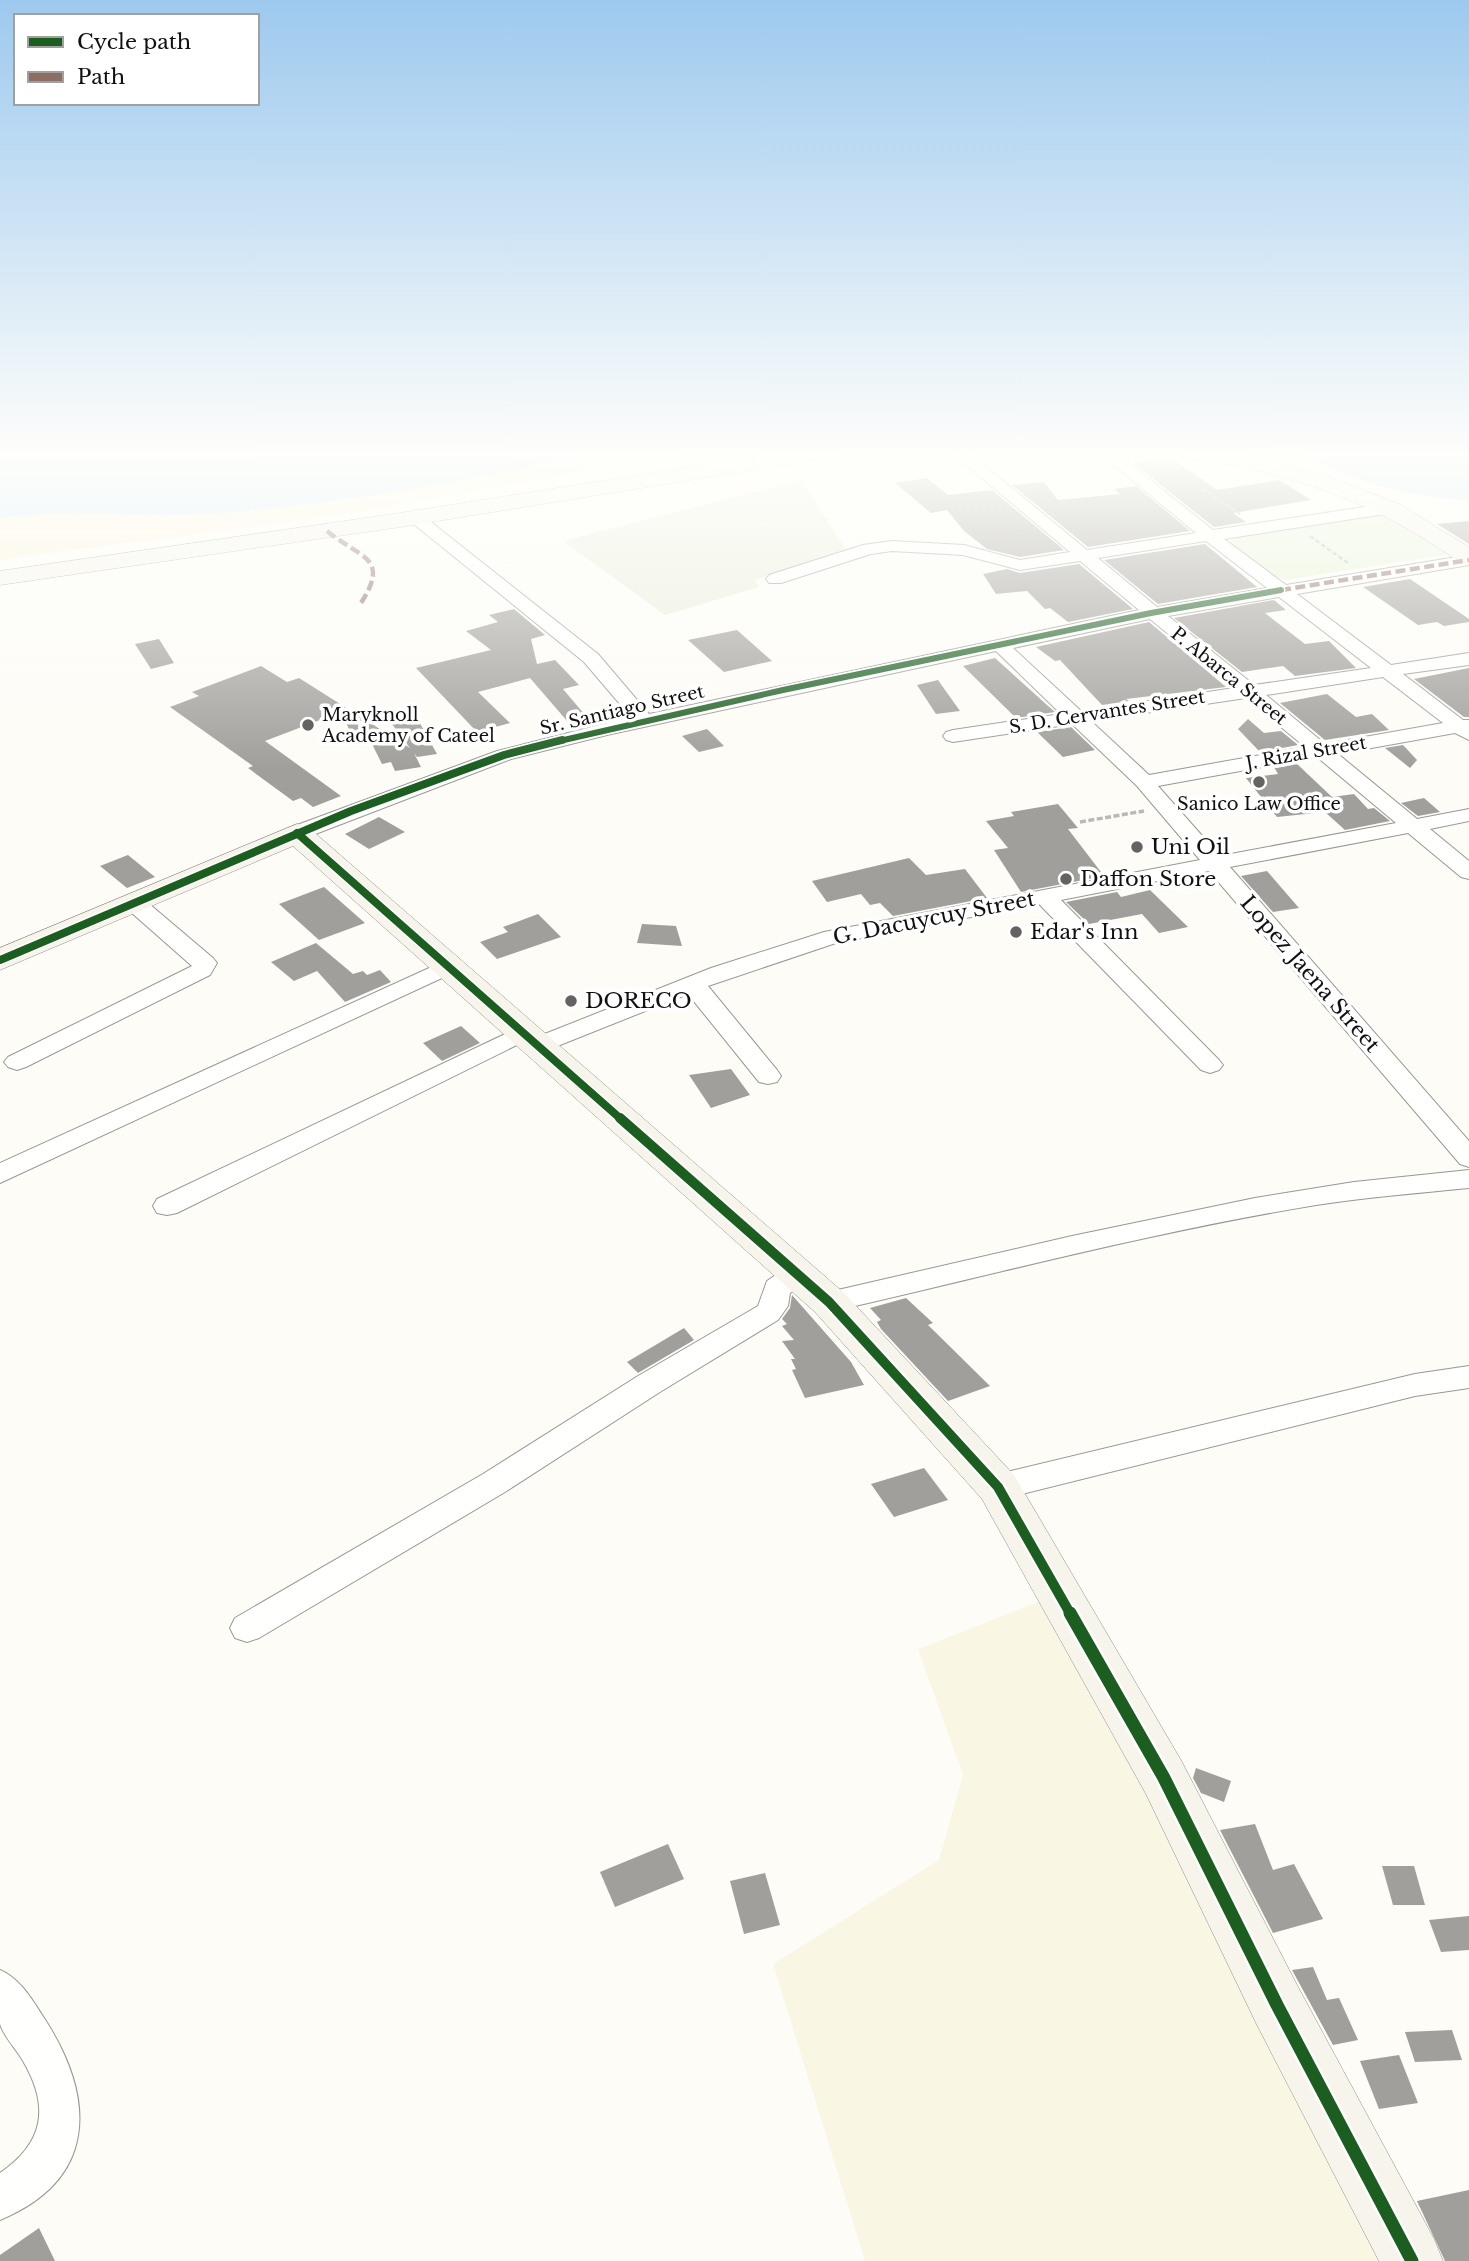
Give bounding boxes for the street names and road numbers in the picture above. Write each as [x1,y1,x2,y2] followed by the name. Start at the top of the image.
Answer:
[1167,622,1292,730] street label: P. Abarca Street
[538,680,707,740] street label: Sr. Santiago Street
[1007,686,1207,738] street label: S. D. Cervantes Street
[1242,732,1368,775] street label: J. Rizal Street
[831,886,1037,950] street label: G. Dacuycuy Street
[1235,890,1385,1058] street label: Lopez Jaena Street

